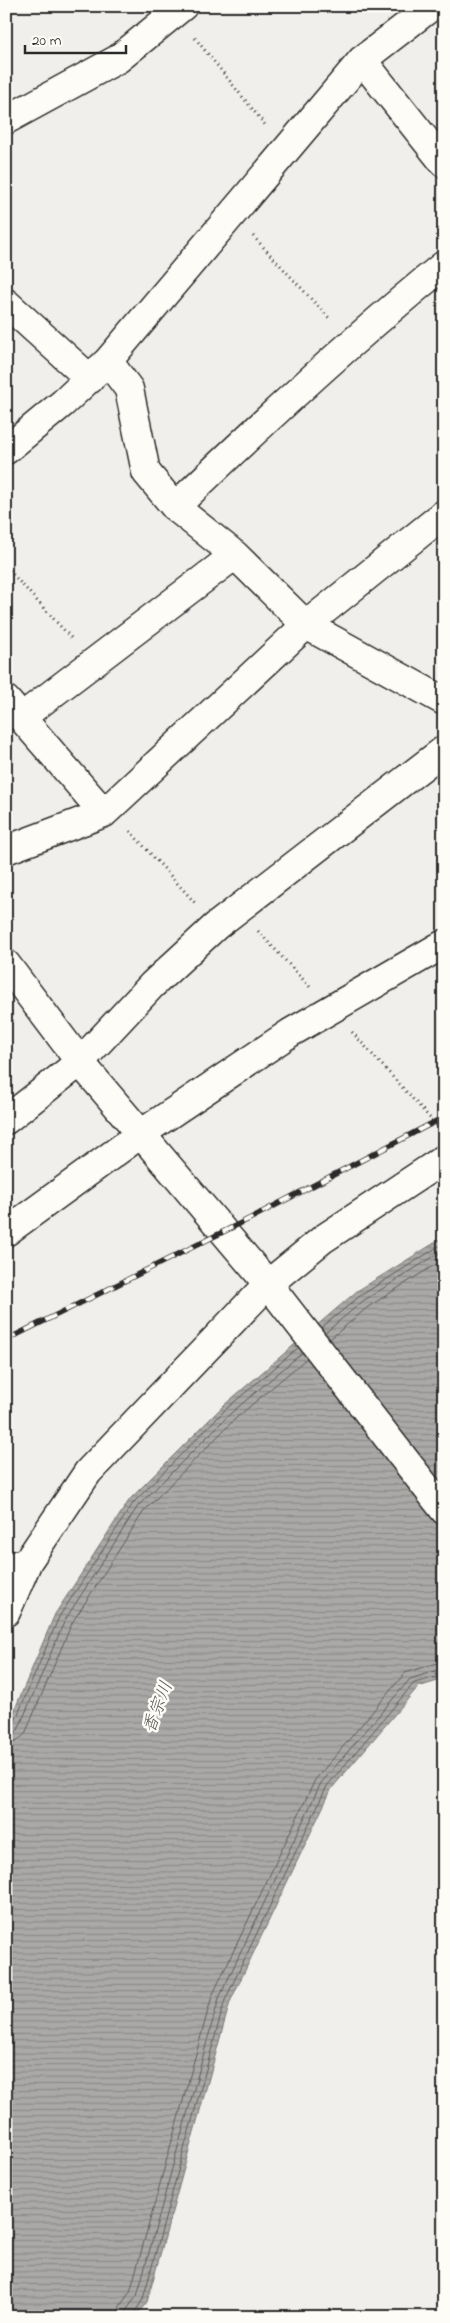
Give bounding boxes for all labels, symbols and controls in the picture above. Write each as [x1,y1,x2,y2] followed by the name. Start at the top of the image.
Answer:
[25,22,126,54] scale bar
[32,30,62,52] text: 20 m
[137,1678,181,1738] water label: 香宗川

